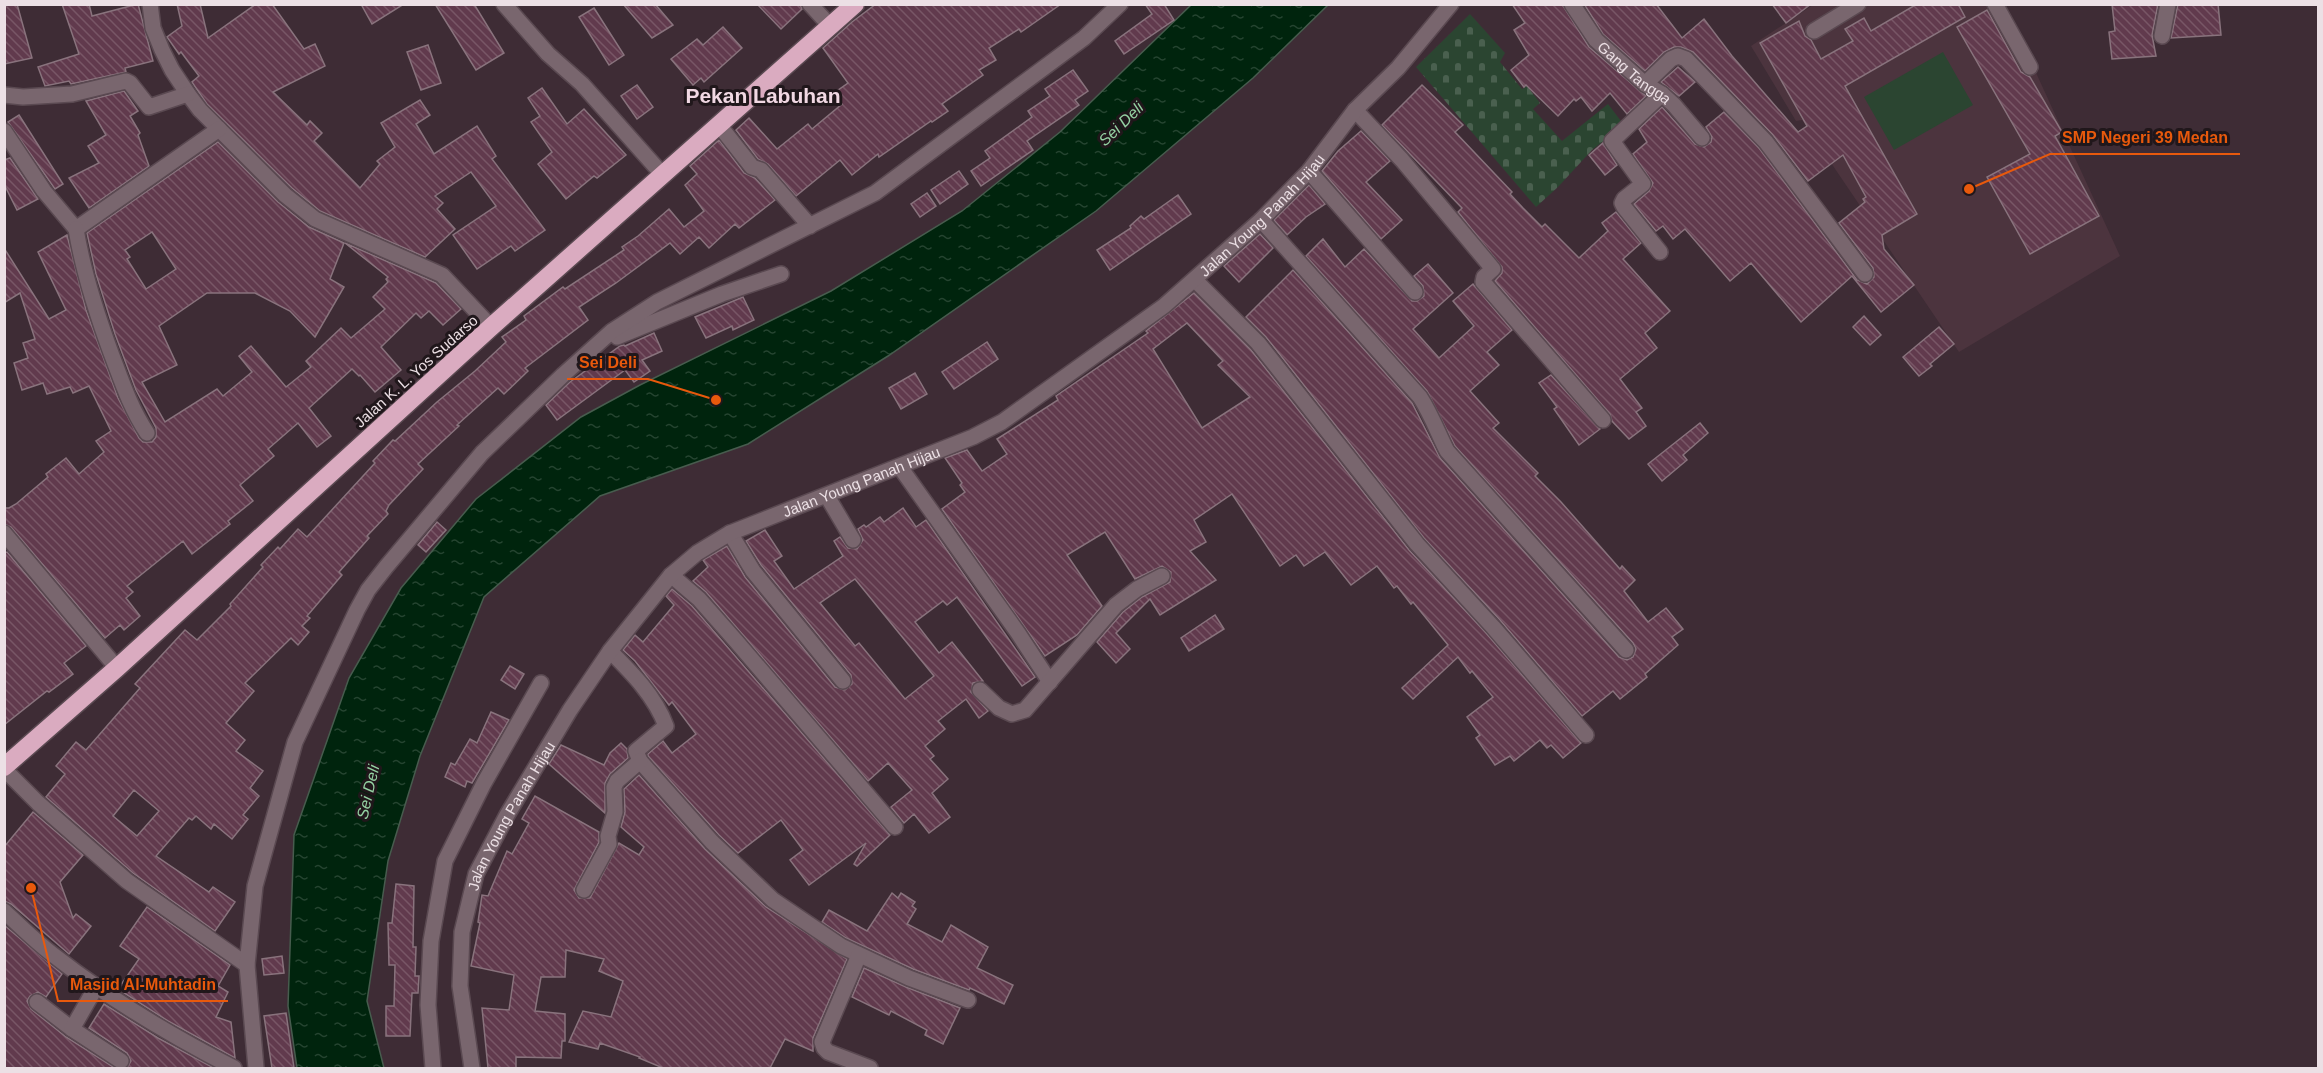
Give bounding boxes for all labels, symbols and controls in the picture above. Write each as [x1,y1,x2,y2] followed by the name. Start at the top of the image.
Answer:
[1595,38,1676,108] street label: Gang Tangga
[685,84,841,107] district label: Pekan Labuhan
[1095,98,1147,149] water label: Sei Deli
[2050,120,2240,154] callout: SMP Negeri 39 Medan
[2062,129,2228,146] text: SMP Negeri 39 Medan
[1196,150,1327,279] street label: Jalan Young Panah Hijau
[351,311,481,431] street label: Jalan K. L. Yos Sudarso
[567,345,648,379] callout: Sei Deli
[579,354,637,371] text: Sei Deli
[780,442,942,520] street label: Jalan Young Panah Hijau
[464,738,558,892] street label: Jalan Young Panah Hijau
[354,763,383,821] water label: Sei Deli
[58,967,228,1001] callout: Masjid Al-Muhtadin
[70,976,216,993] text: Masjid Al-Muhtadin

